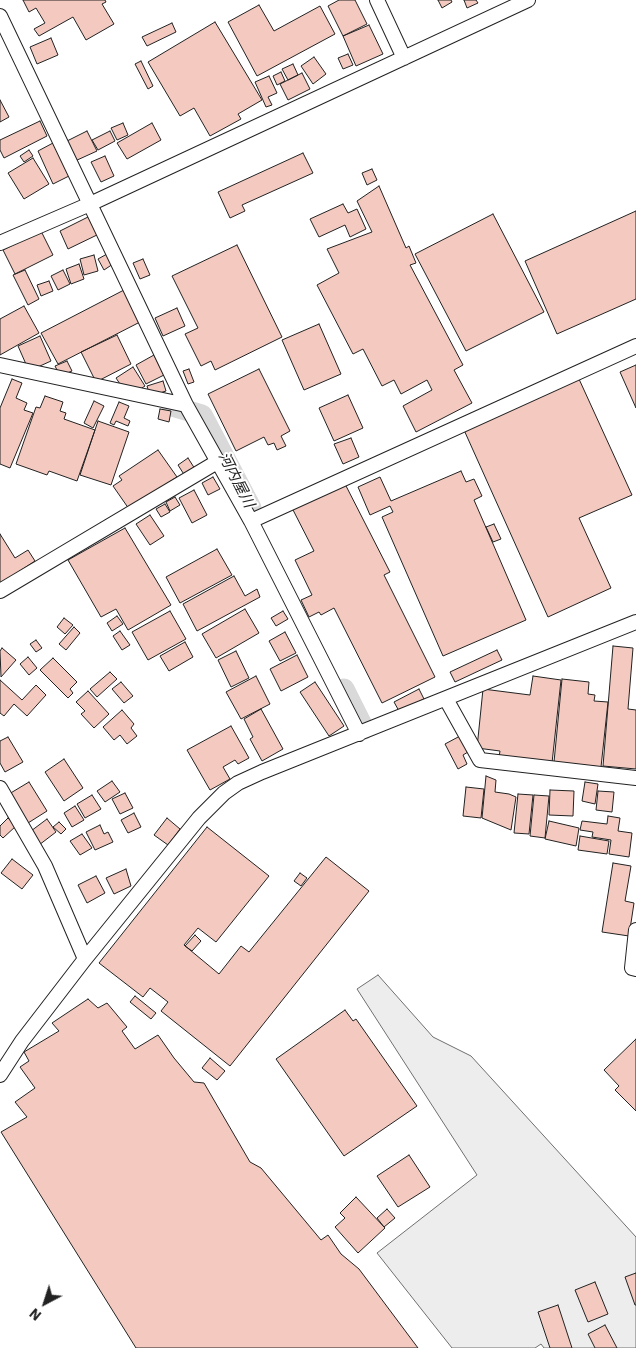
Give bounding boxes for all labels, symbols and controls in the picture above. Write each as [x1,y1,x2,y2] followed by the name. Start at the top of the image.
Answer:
[214,449,258,511] water label: 河内屋川
[20,1278,70,1328] north arrow
[26,1304,45,1325] text: N

